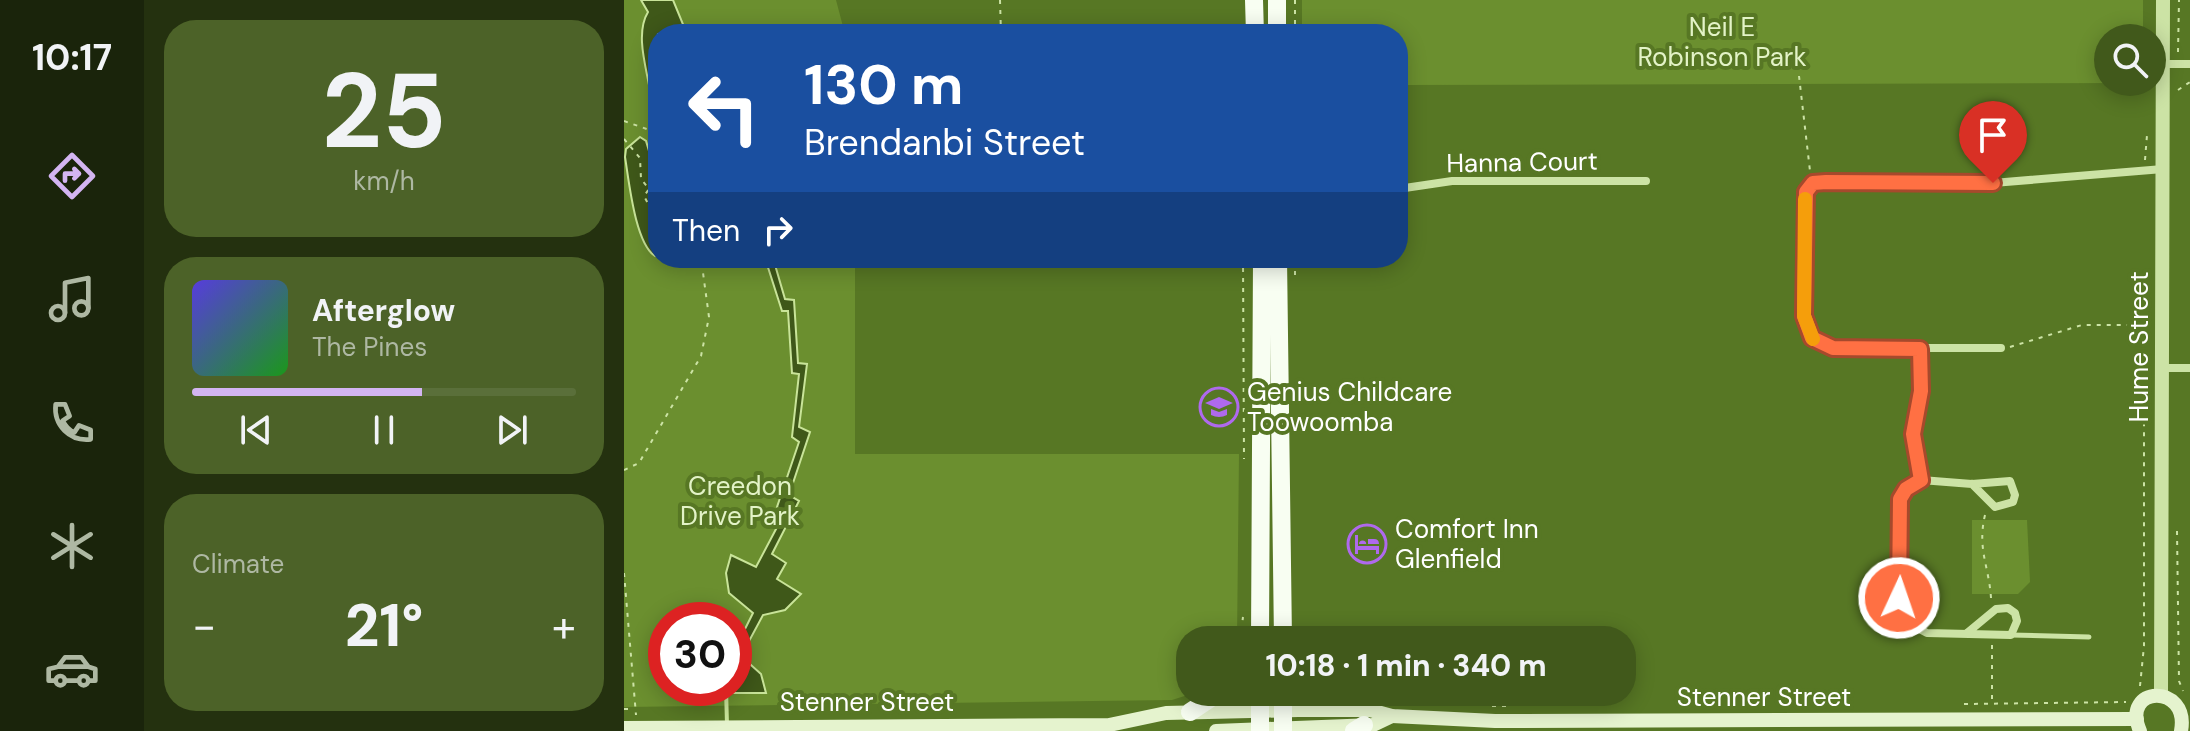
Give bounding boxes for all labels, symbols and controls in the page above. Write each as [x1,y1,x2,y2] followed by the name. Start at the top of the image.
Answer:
[1637,10,1807,74] park label: Neil E Robinson Park
[2094,24,2166,96] map controls
[2094,24,2166,96] button: search
[32,34,112,81] text: 10:17
[322,44,446,179] text: 25
[804,48,963,121] text: 130 m
[672,56,776,160] icon: left
[1959,101,2027,183] pin
[1971,113,2015,157] icon: arrive
[804,119,1085,166] text: Brendanbi Street
[1446,144,1598,180] street label: Hanna Court
[44,148,100,204] icon: directions
[353,164,415,198] text: km/h
[756,208,800,252] icon: right
[672,211,740,250] text: Then
[44,271,100,327] icon: music
[2122,271,2156,423] street label: Hume Street
[312,291,455,330] text: Afterglow
[312,330,427,364] text: The Pines
[1247,375,1452,439] place label: Genius Childcare Toowoomba
[1198,386,1240,428] school or university icon: Genius Childcare Toowoomba
[44,395,100,451] icon: phone
[234,408,278,452] icon: previous
[362,408,406,452] icon: pause
[490,408,534,452] icon: next
[680,469,800,533] park label: Creedon Drive Park
[1395,512,1539,576] place label: Comfort Inn Glenfield
[44,518,100,574] icon: climate
[1346,523,1388,565] hotel icon: Comfort Inn Glenfield
[192,547,284,581] text: Climate
[1857,556,1941,640] position arrow
[345,586,423,665] text: 21°
[192,597,216,655] text: −
[552,597,576,655] text: +
[648,602,752,706] speed limit sign: 30
[44,641,100,697] icon: car
[1265,646,1547,685] text: 10:18 · 1 min · 340 m
[1677,680,1851,714] street label: Stenner Street
[780,685,954,719] street label: Stenner Street

